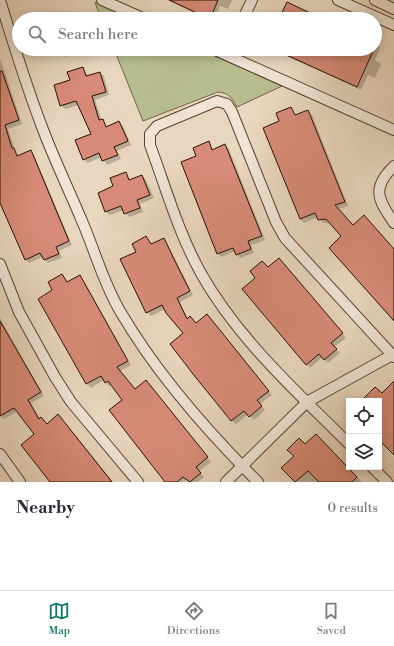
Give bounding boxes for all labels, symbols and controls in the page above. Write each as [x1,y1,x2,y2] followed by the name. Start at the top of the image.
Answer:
[12,12,382,56] search box
[26,23,48,45] icon: search
[58,25,138,44] text: Search here
[346,398,382,470] map controls
[346,398,382,434] button: locate
[346,434,382,470] button: layers
[16,497,75,519] text: Nearby
[327,500,378,516] text: 0 results
[48,600,70,638] tab: Map
[167,600,220,638] tab: Directions
[317,600,346,638] tab: Saved

